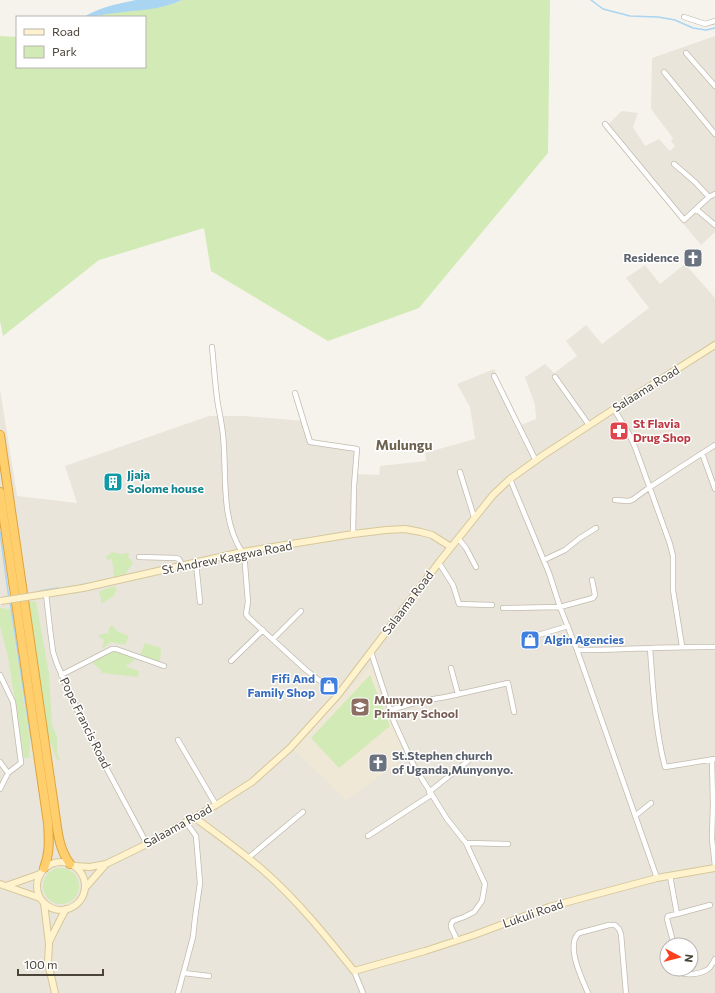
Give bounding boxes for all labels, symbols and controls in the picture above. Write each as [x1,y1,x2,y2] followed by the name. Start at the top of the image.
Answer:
[16,16,146,68] legend
[52,24,80,38] text: Road
[52,44,78,58] text: Park
[682,247,704,269] church icon: Residence
[623,250,679,264] place label: Residence
[610,362,681,414] street label: Salaama Road
[633,416,691,444] place label: St Flavia Drug Shop
[608,420,630,442] pharmacy icon: St Flavia Drug Shop
[376,436,432,453] district label: Mulungu
[127,467,204,495] place label: Jjaja Solome house
[102,471,124,493] building icon: Jjaja Solome house
[161,538,293,577] street label: St Andrew Kaggwa Road
[379,568,436,637] street label: Salaama Road
[519,629,541,651] shop icon: Algin Agencies
[544,632,625,646] place label: Algin Agencies
[248,671,315,699] place label: Fifi And Family Shop
[58,675,114,770] street label: Pope Francis Road
[318,675,340,697] shop icon: Fifi And Family Shop
[374,692,458,720] place label: Munyonyo Primary School
[349,696,371,718] school or university icon: Munyonyo Primary School
[392,748,513,776] place label: St.Stephen church of Uganda,Munyonyo.
[367,752,389,774] church icon: St.Stephen church of Uganda,Munyonyo.
[141,801,214,850] street label: Salaama Road
[501,896,565,930] street label: Lukuli Road
[659,937,699,977] north arrow
[18,951,103,977] scale bar
[682,953,696,963] text: N
[24,957,58,971] text: 100 m

